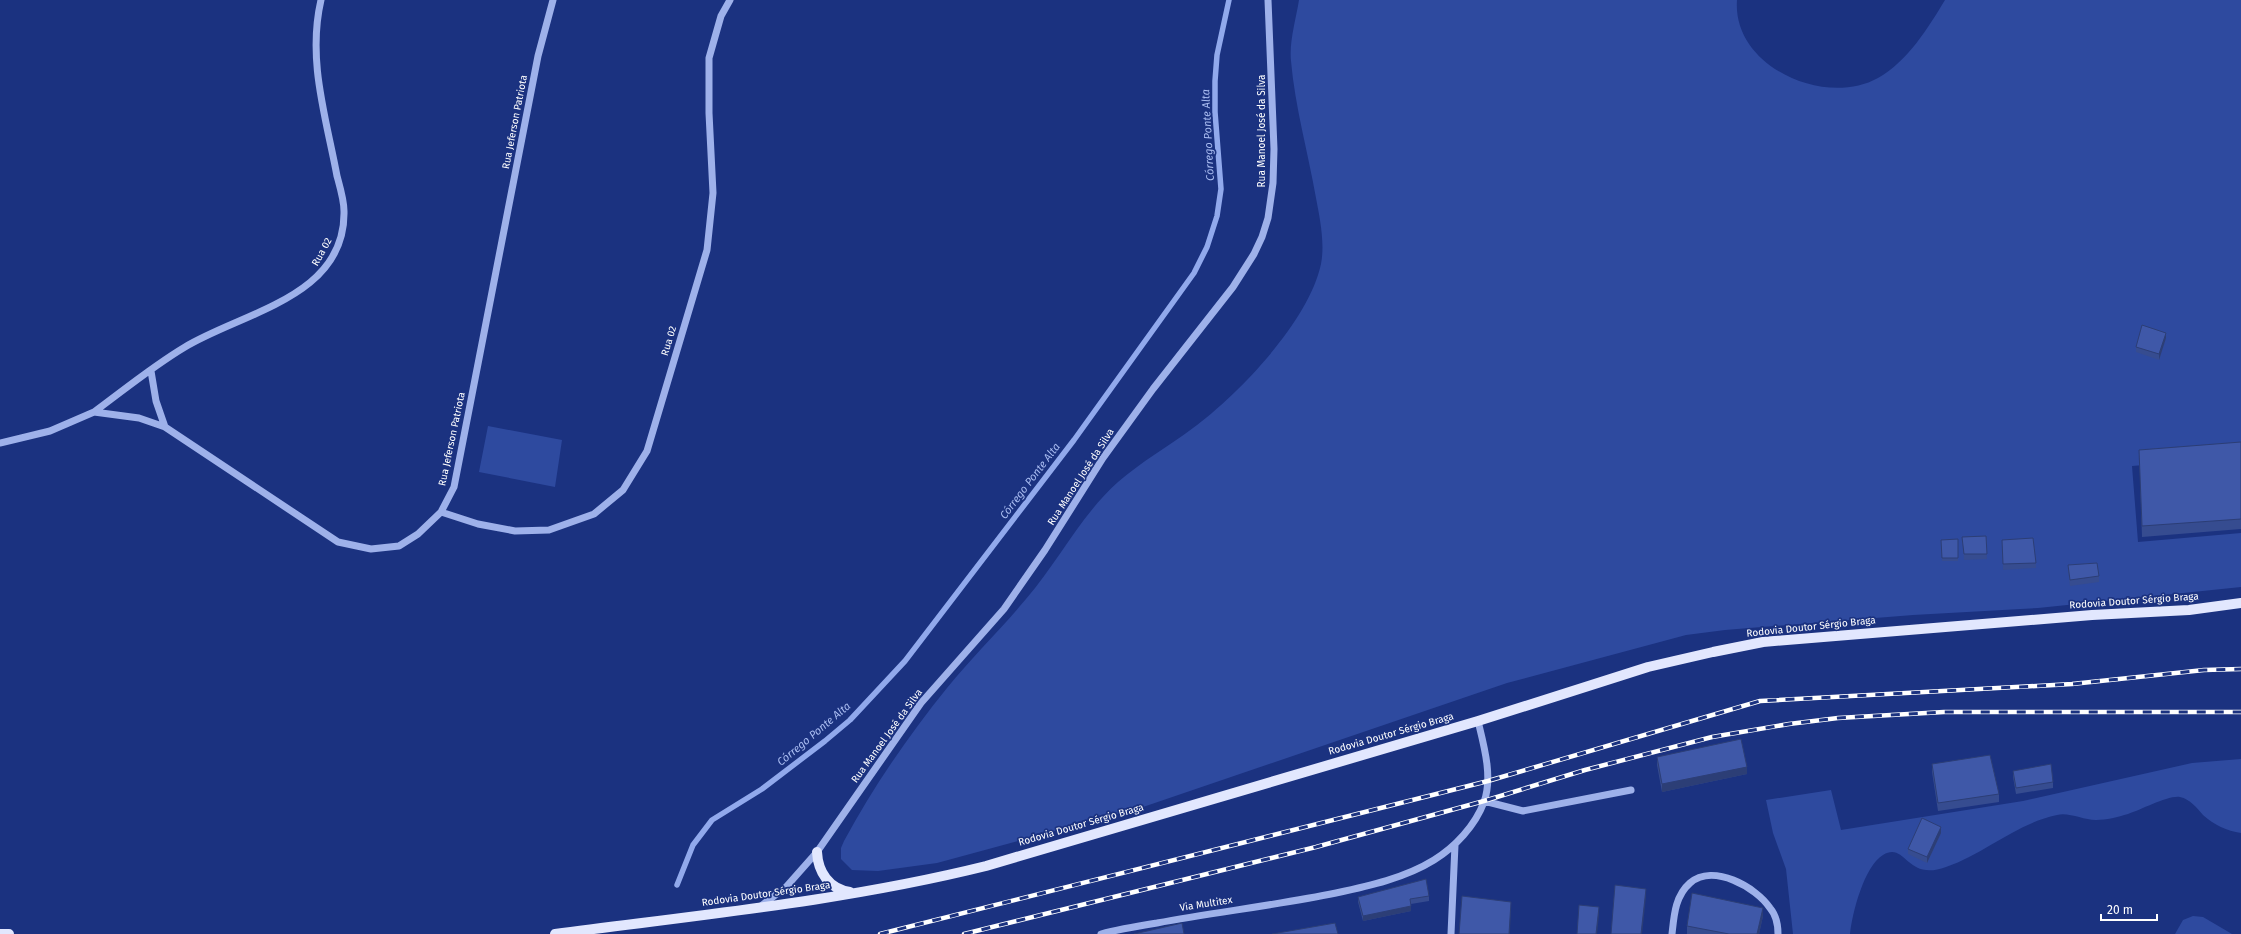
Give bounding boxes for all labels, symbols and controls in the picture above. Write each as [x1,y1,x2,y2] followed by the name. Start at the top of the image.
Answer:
[500,74,530,170] street label: Rua Jeferson Patriota
[1256,75,1268,187] street label: Rua Manoel José da Silva
[1199,89,1217,181] water label: Córrego Ponte Alta
[309,236,335,268] street label: Rua 02
[659,325,679,357] street label: Rua 02
[436,391,468,487] street label: Rua Jeferson Patriota
[1045,426,1117,528] street label: Rua Manoel José da Silva
[997,440,1063,522] water label: Córrego Ponte Alta
[2069,590,2199,612] street label: Rodovia Doutor Sérgio Braga
[1746,614,1876,640] street label: Rodovia Doutor Sérgio Braga
[849,687,925,785] street label: Rua Manoel José da Silva
[775,700,853,768] water label: Córrego Ponte Alta
[1327,710,1455,758] street label: Rodovia Doutor Sérgio Braga
[1017,801,1145,849] street label: Rodovia Doutor Sérgio Braga
[701,879,831,909] street label: Rodovia Doutor Sérgio Braga
[1179,894,1233,914] street label: Via Multitex
[2101,896,2157,922] scale bar
[2107,903,2133,917] text: 20 m

